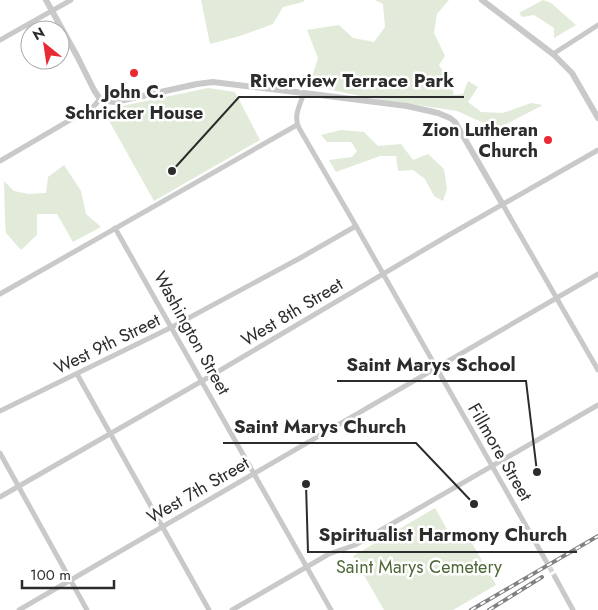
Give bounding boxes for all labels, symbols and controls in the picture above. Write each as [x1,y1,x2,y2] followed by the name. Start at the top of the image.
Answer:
[20,20,70,70] north arrow
[29,22,48,45] text: N
[239,63,464,97] callout: Riverview Terrace Park
[128,67,140,79] marker: John C. Schricker House
[250,67,454,94] text: Riverview Terrace Park
[65,79,203,126] place label: John C. Schricker House
[422,117,538,164] place label: Zion Lutheran Church
[542,134,554,146] marker: Zion Lutheran Church
[147,266,237,400] street label: Washington Street
[236,271,348,353] street label: West 8th Street
[50,307,165,381] street label: West 9th Street
[337,347,526,381] callout: Saint Marys School
[346,351,516,378] text: Saint Marys School
[461,398,539,506] street label: Fillmore Street
[223,409,416,443] callout: Saint Marys Church
[234,413,406,440] text: Saint Marys Church
[142,450,255,530] street label: West 7th Street
[308,518,577,552] callout: Spiritualist Harmony Church
[319,521,567,548] text: Spiritualist Harmony Church
[336,554,502,580] park label: Saint Marys Cemetery
[22,558,115,590] scale bar
[30,564,71,586] text: 100 m

